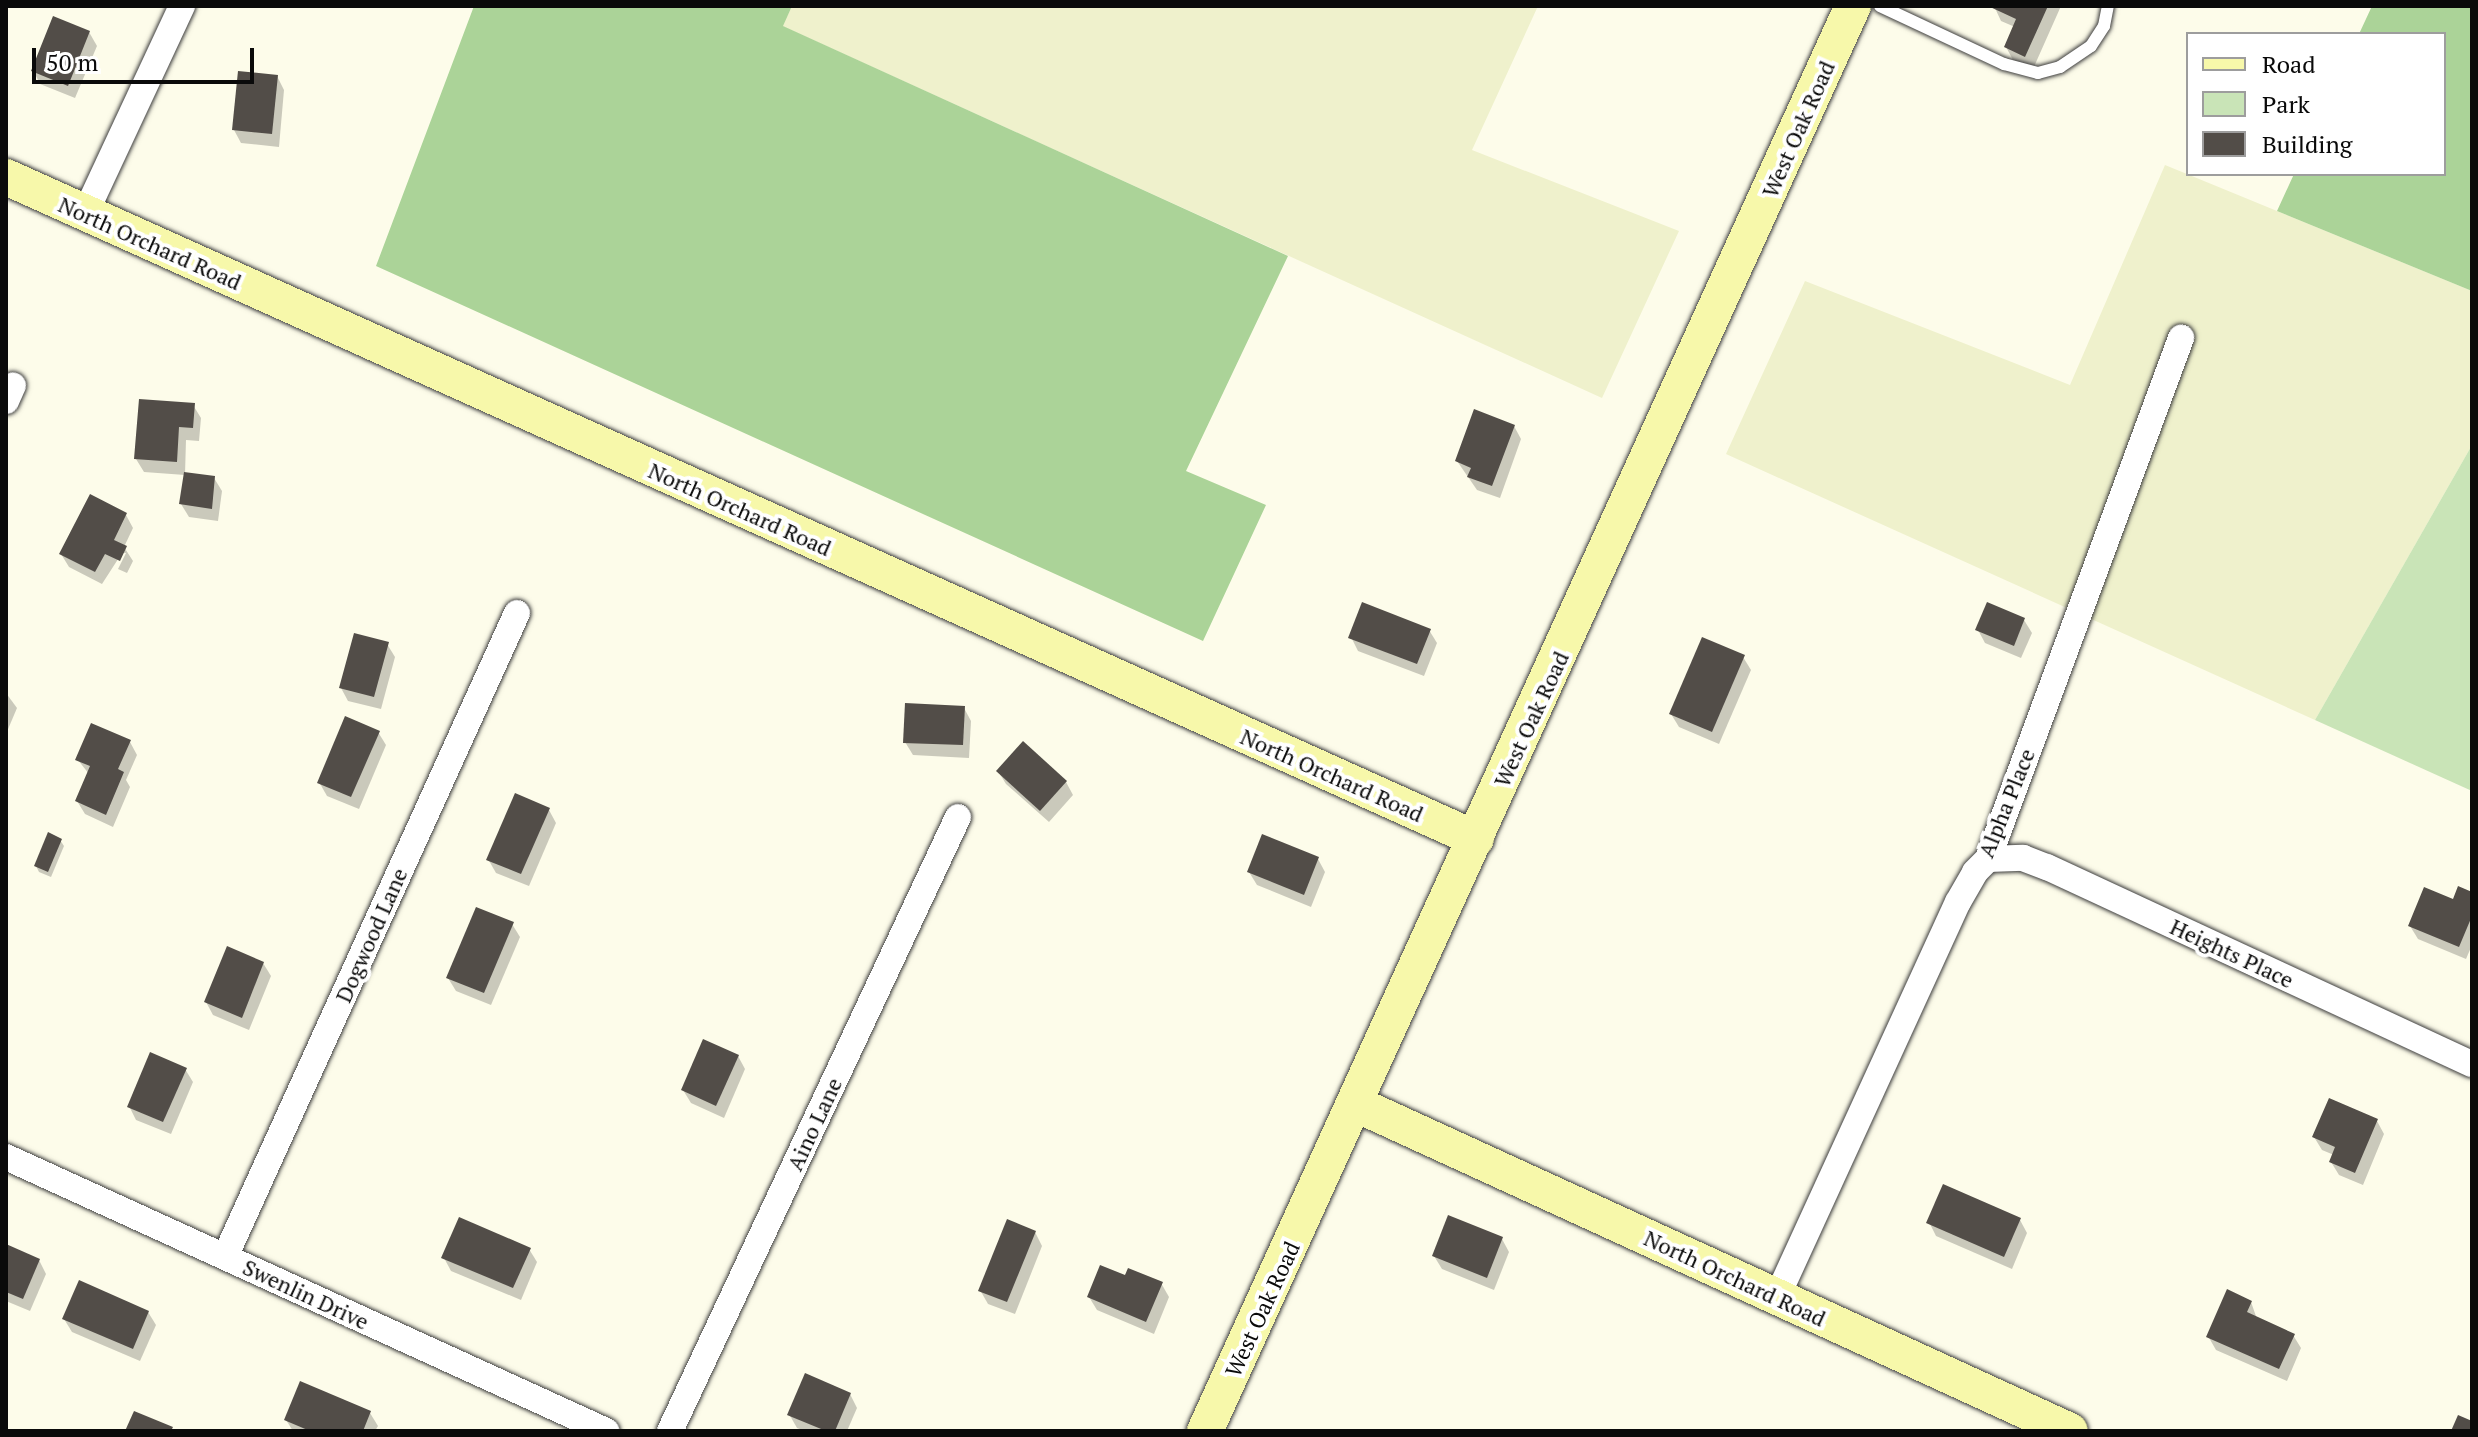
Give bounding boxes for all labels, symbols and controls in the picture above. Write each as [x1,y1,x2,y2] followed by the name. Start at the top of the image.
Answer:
[36,32,258,82] scale bar
[2186,32,2446,176] legend
[46,46,98,78] text: 50 m
[2262,48,2316,80] text: Road
[1756,57,1840,201] street label: West Oak Road
[2262,88,2310,120] text: Park
[2262,128,2352,160] text: Building
[55,191,245,295] street label: North Orchard Road
[645,457,835,561] street label: North Orchard Road
[1488,647,1574,791] street label: West Oak Road
[1237,723,1427,827] street label: North Orchard Road
[1972,745,2040,861] street label: Alpha Place
[330,864,412,1006] street label: Dogwood Lane
[2166,913,2298,993] street label: Heights Place
[781,1073,847,1175] street label: Aino Lane
[1640,1224,1830,1332] street label: North Orchard Road
[1219,1237,1305,1381] street label: West Oak Road
[239,1253,373,1335] street label: Swenlin Drive

